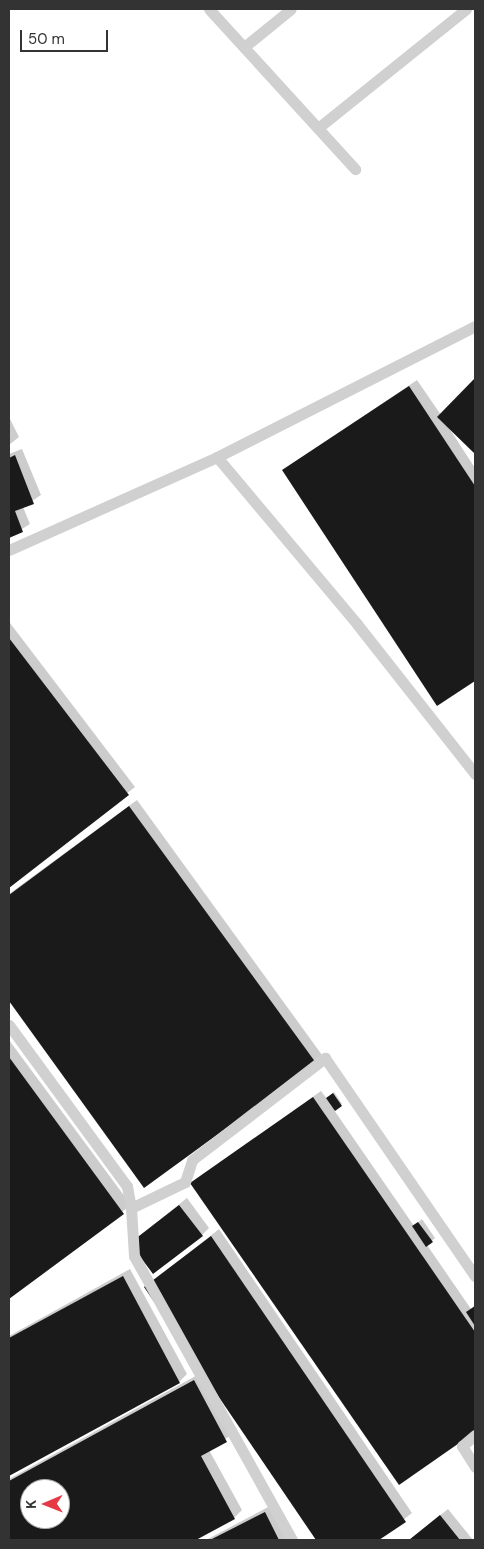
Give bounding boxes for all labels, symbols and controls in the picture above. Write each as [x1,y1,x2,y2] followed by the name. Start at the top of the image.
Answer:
[22,20,110,52] scale bar
[28,29,65,49] text: 50 m
[20,1479,70,1529] north arrow
[22,1500,40,1509] text: K

